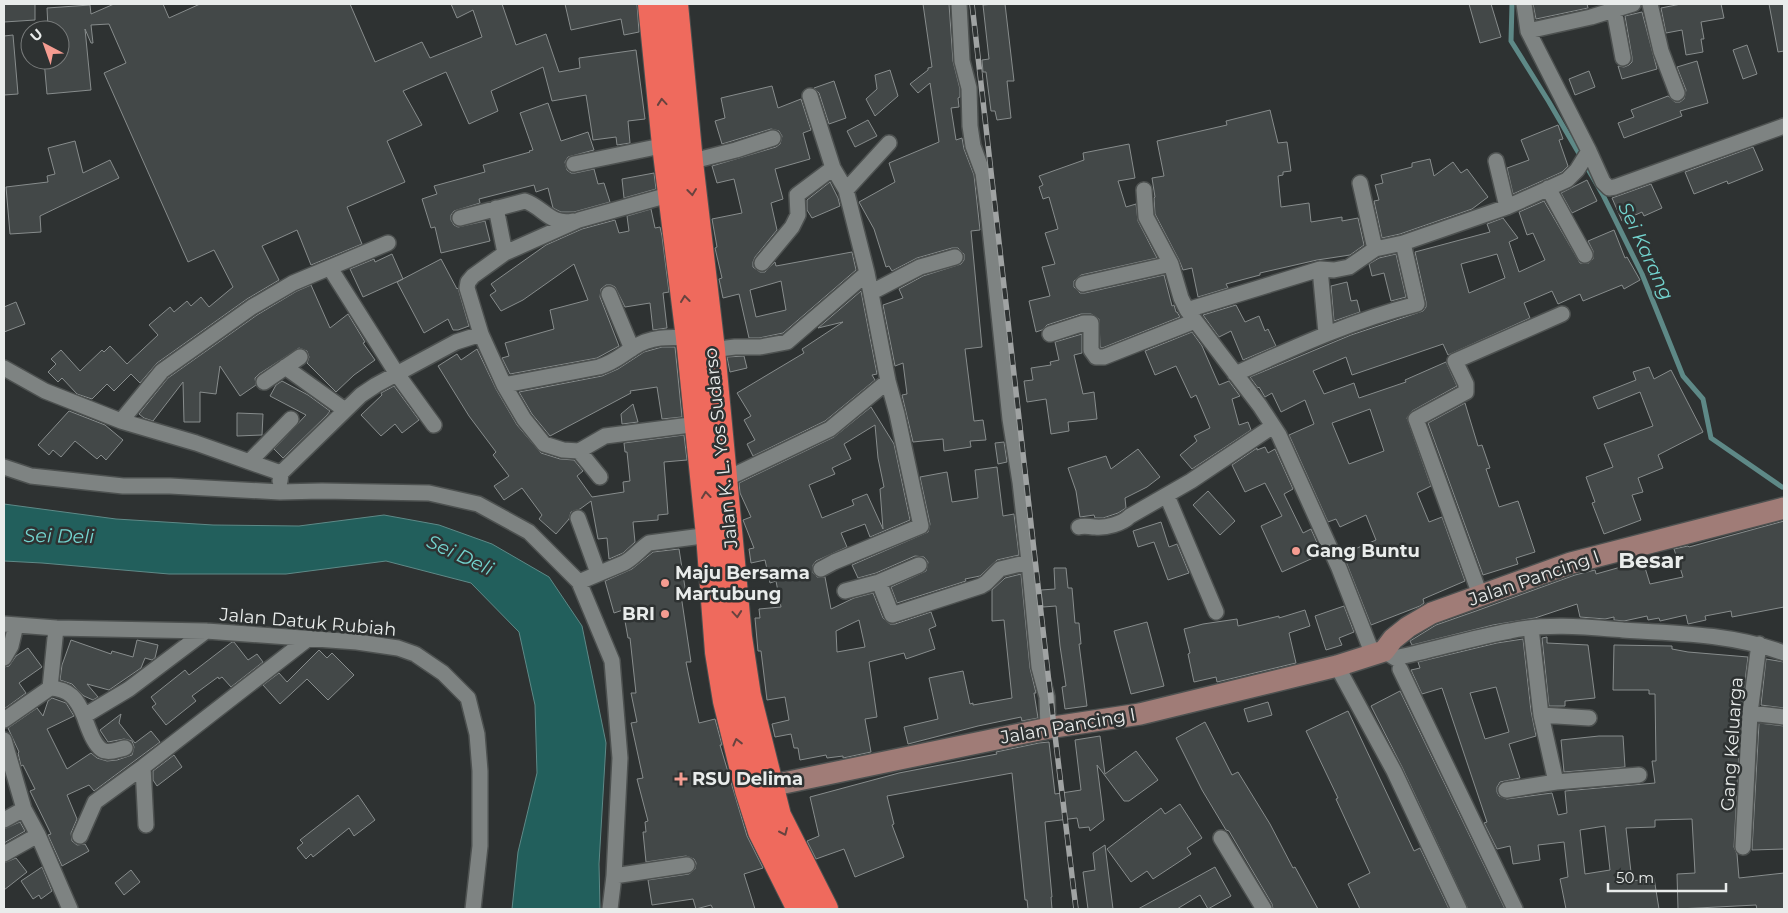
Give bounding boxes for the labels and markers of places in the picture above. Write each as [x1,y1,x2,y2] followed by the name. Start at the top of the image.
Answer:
[1306,540,1420,562] place label: Gang Buntu
[1290,545,1302,557] marker: Gang Buntu
[675,562,810,605] place label: Maju Bersama Martubung
[659,577,671,589] marker: Maju Bersama Martubung
[622,603,655,625] place label: BRI
[659,608,671,620] marker: BRI
[692,768,803,790] place label: RSU Delima
[674,772,688,786] marker: RSU Delima

